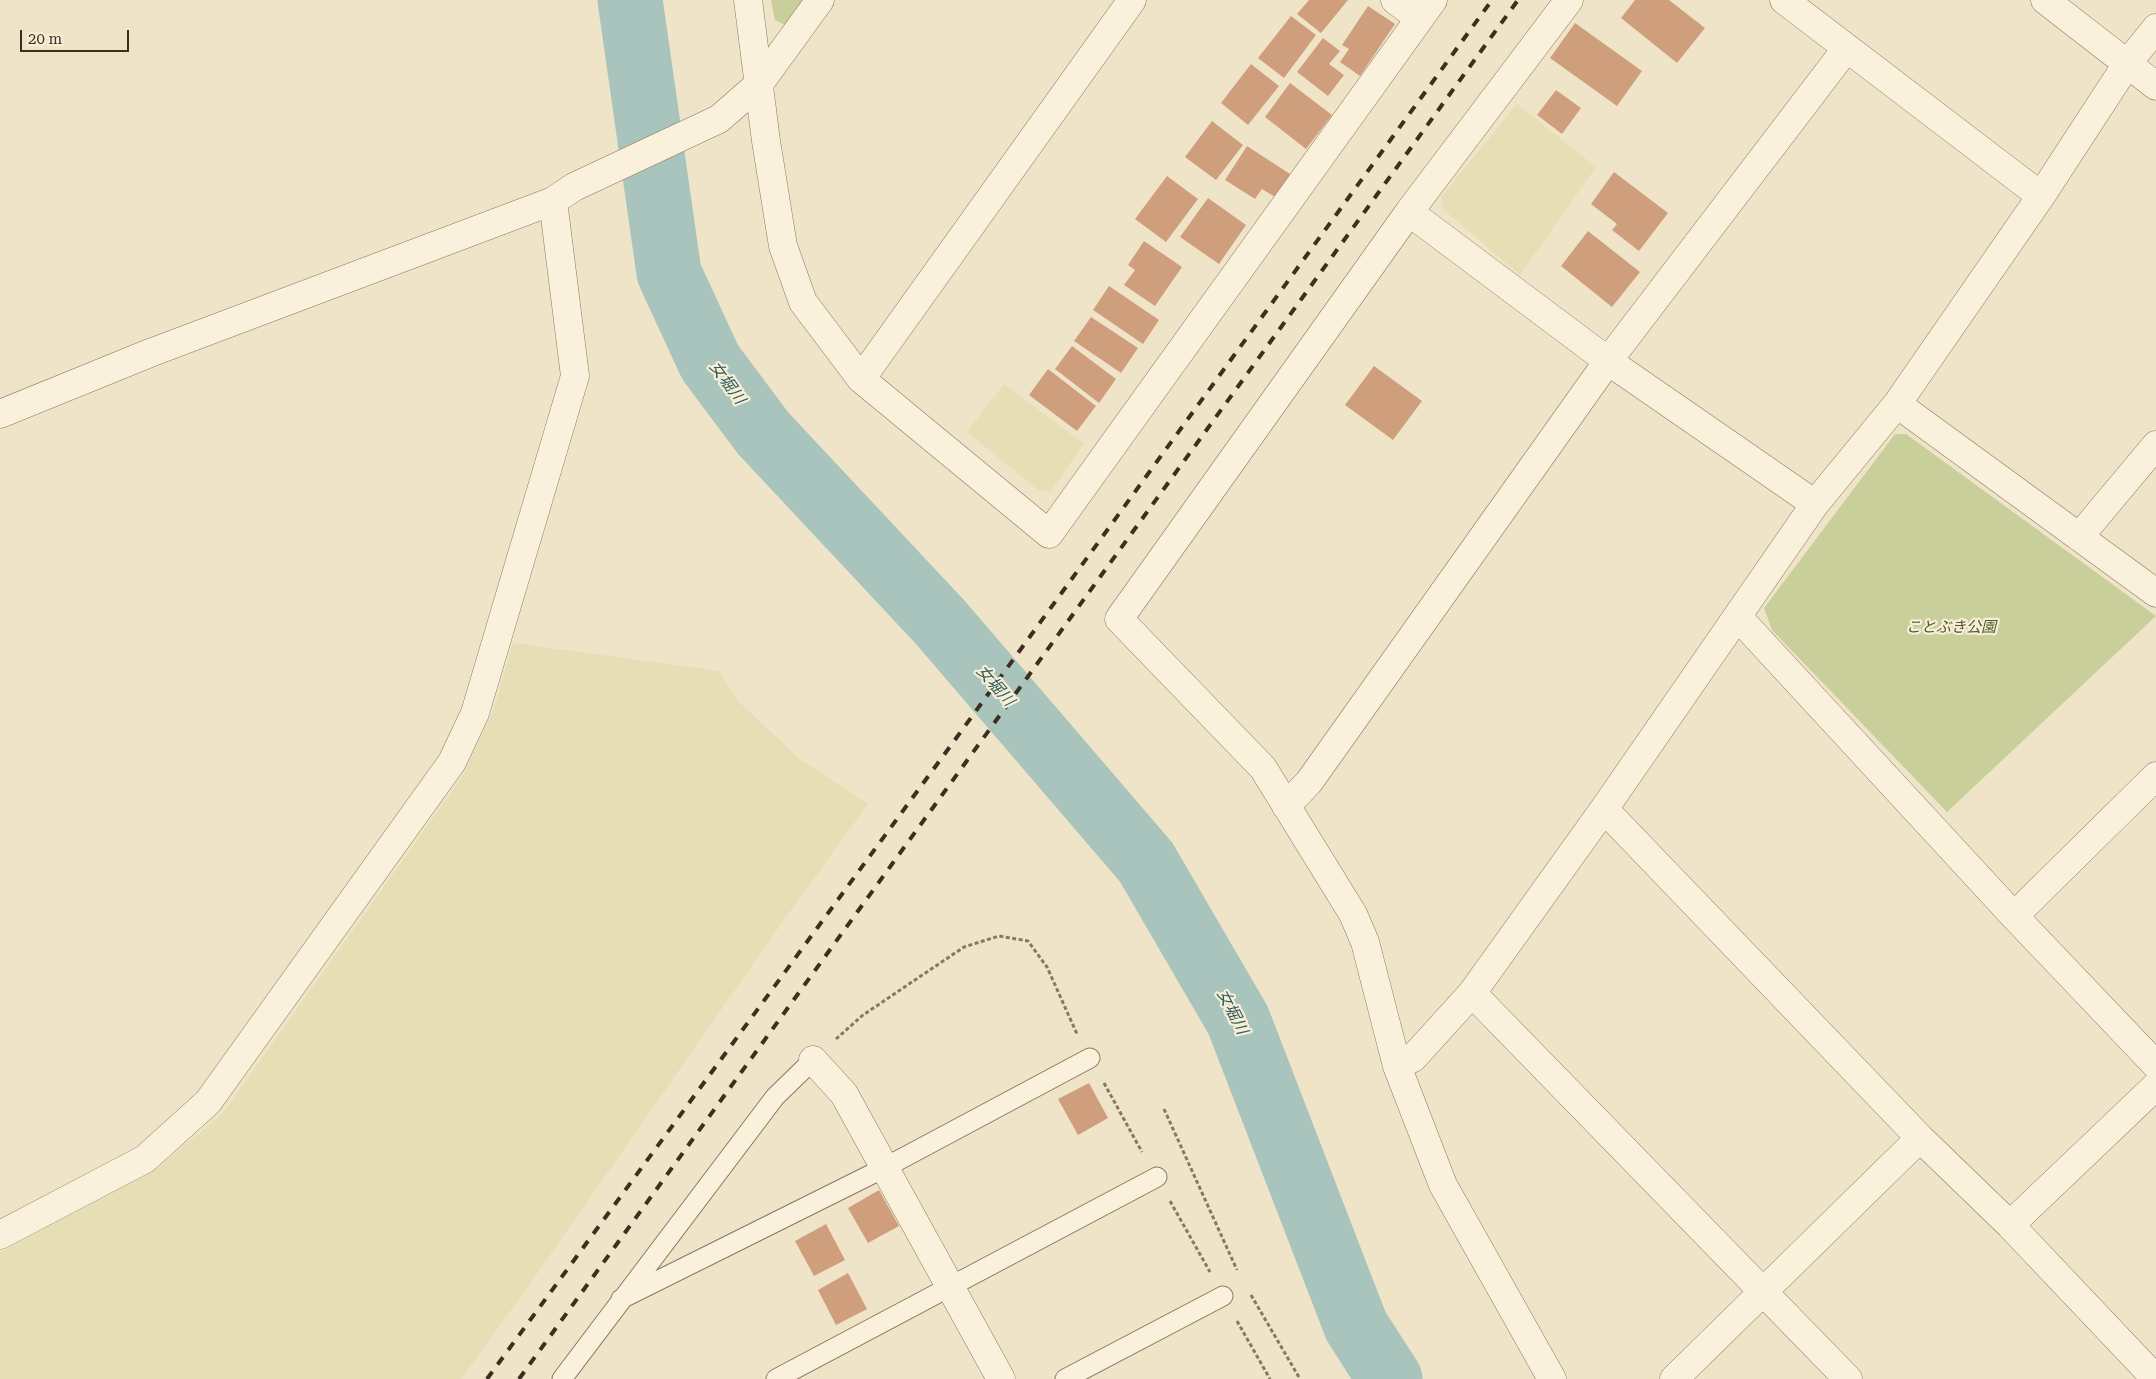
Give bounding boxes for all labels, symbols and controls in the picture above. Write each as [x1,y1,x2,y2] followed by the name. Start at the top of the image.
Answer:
[22,20,131,52] scale bar
[28,30,62,48] text: 20 m
[705,358,749,408] water label: 女堀川
[1906,619,1996,637] park label: ことぶき公園
[972,662,1018,710] water label: 女堀川
[1213,986,1251,1038] water label: 女堀川

